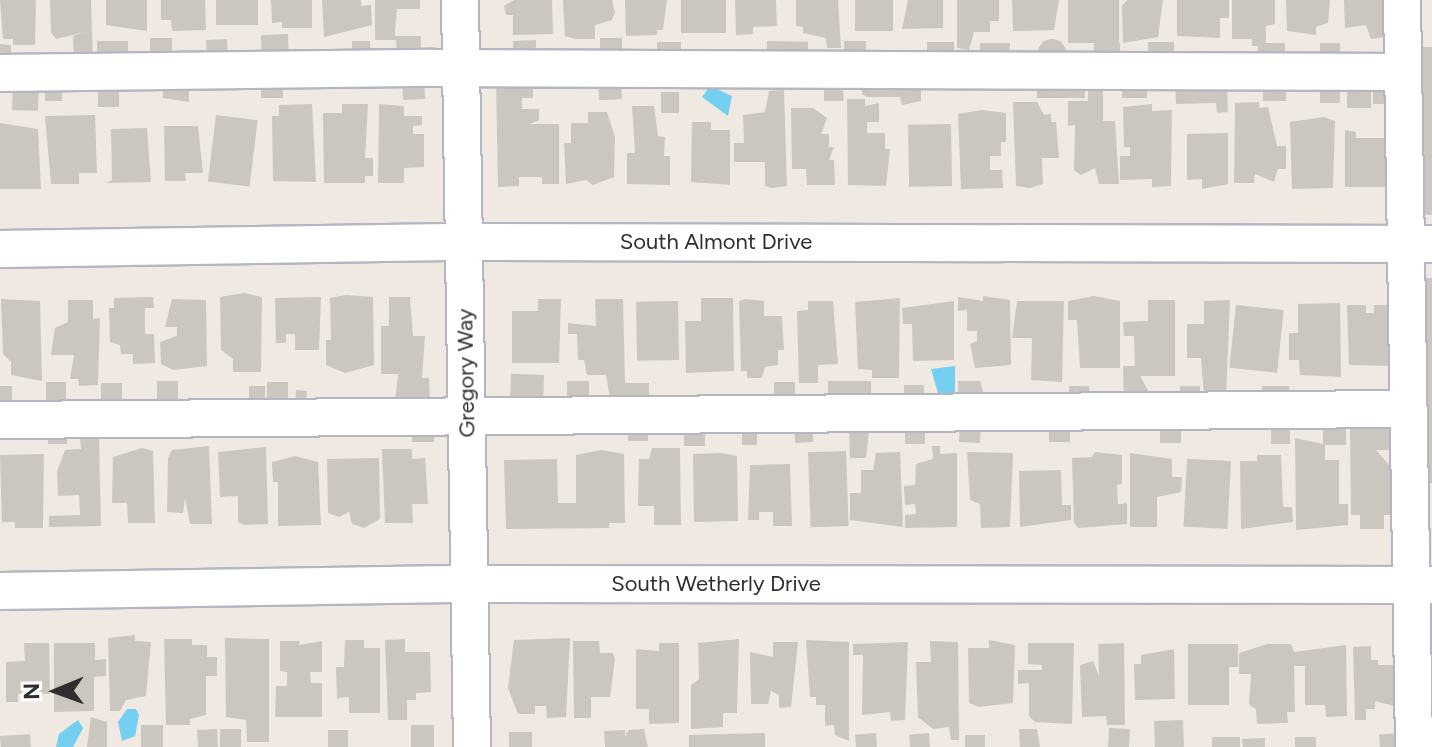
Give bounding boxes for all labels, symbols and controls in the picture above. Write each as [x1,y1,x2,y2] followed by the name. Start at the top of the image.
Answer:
[620,229,812,255] street label: South Almont Drive
[452,308,480,438] street label: Gregory Way
[611,571,821,597] street label: South Wetherly Drive
[16,651,96,731] north arrow
[18,683,45,700] text: N

